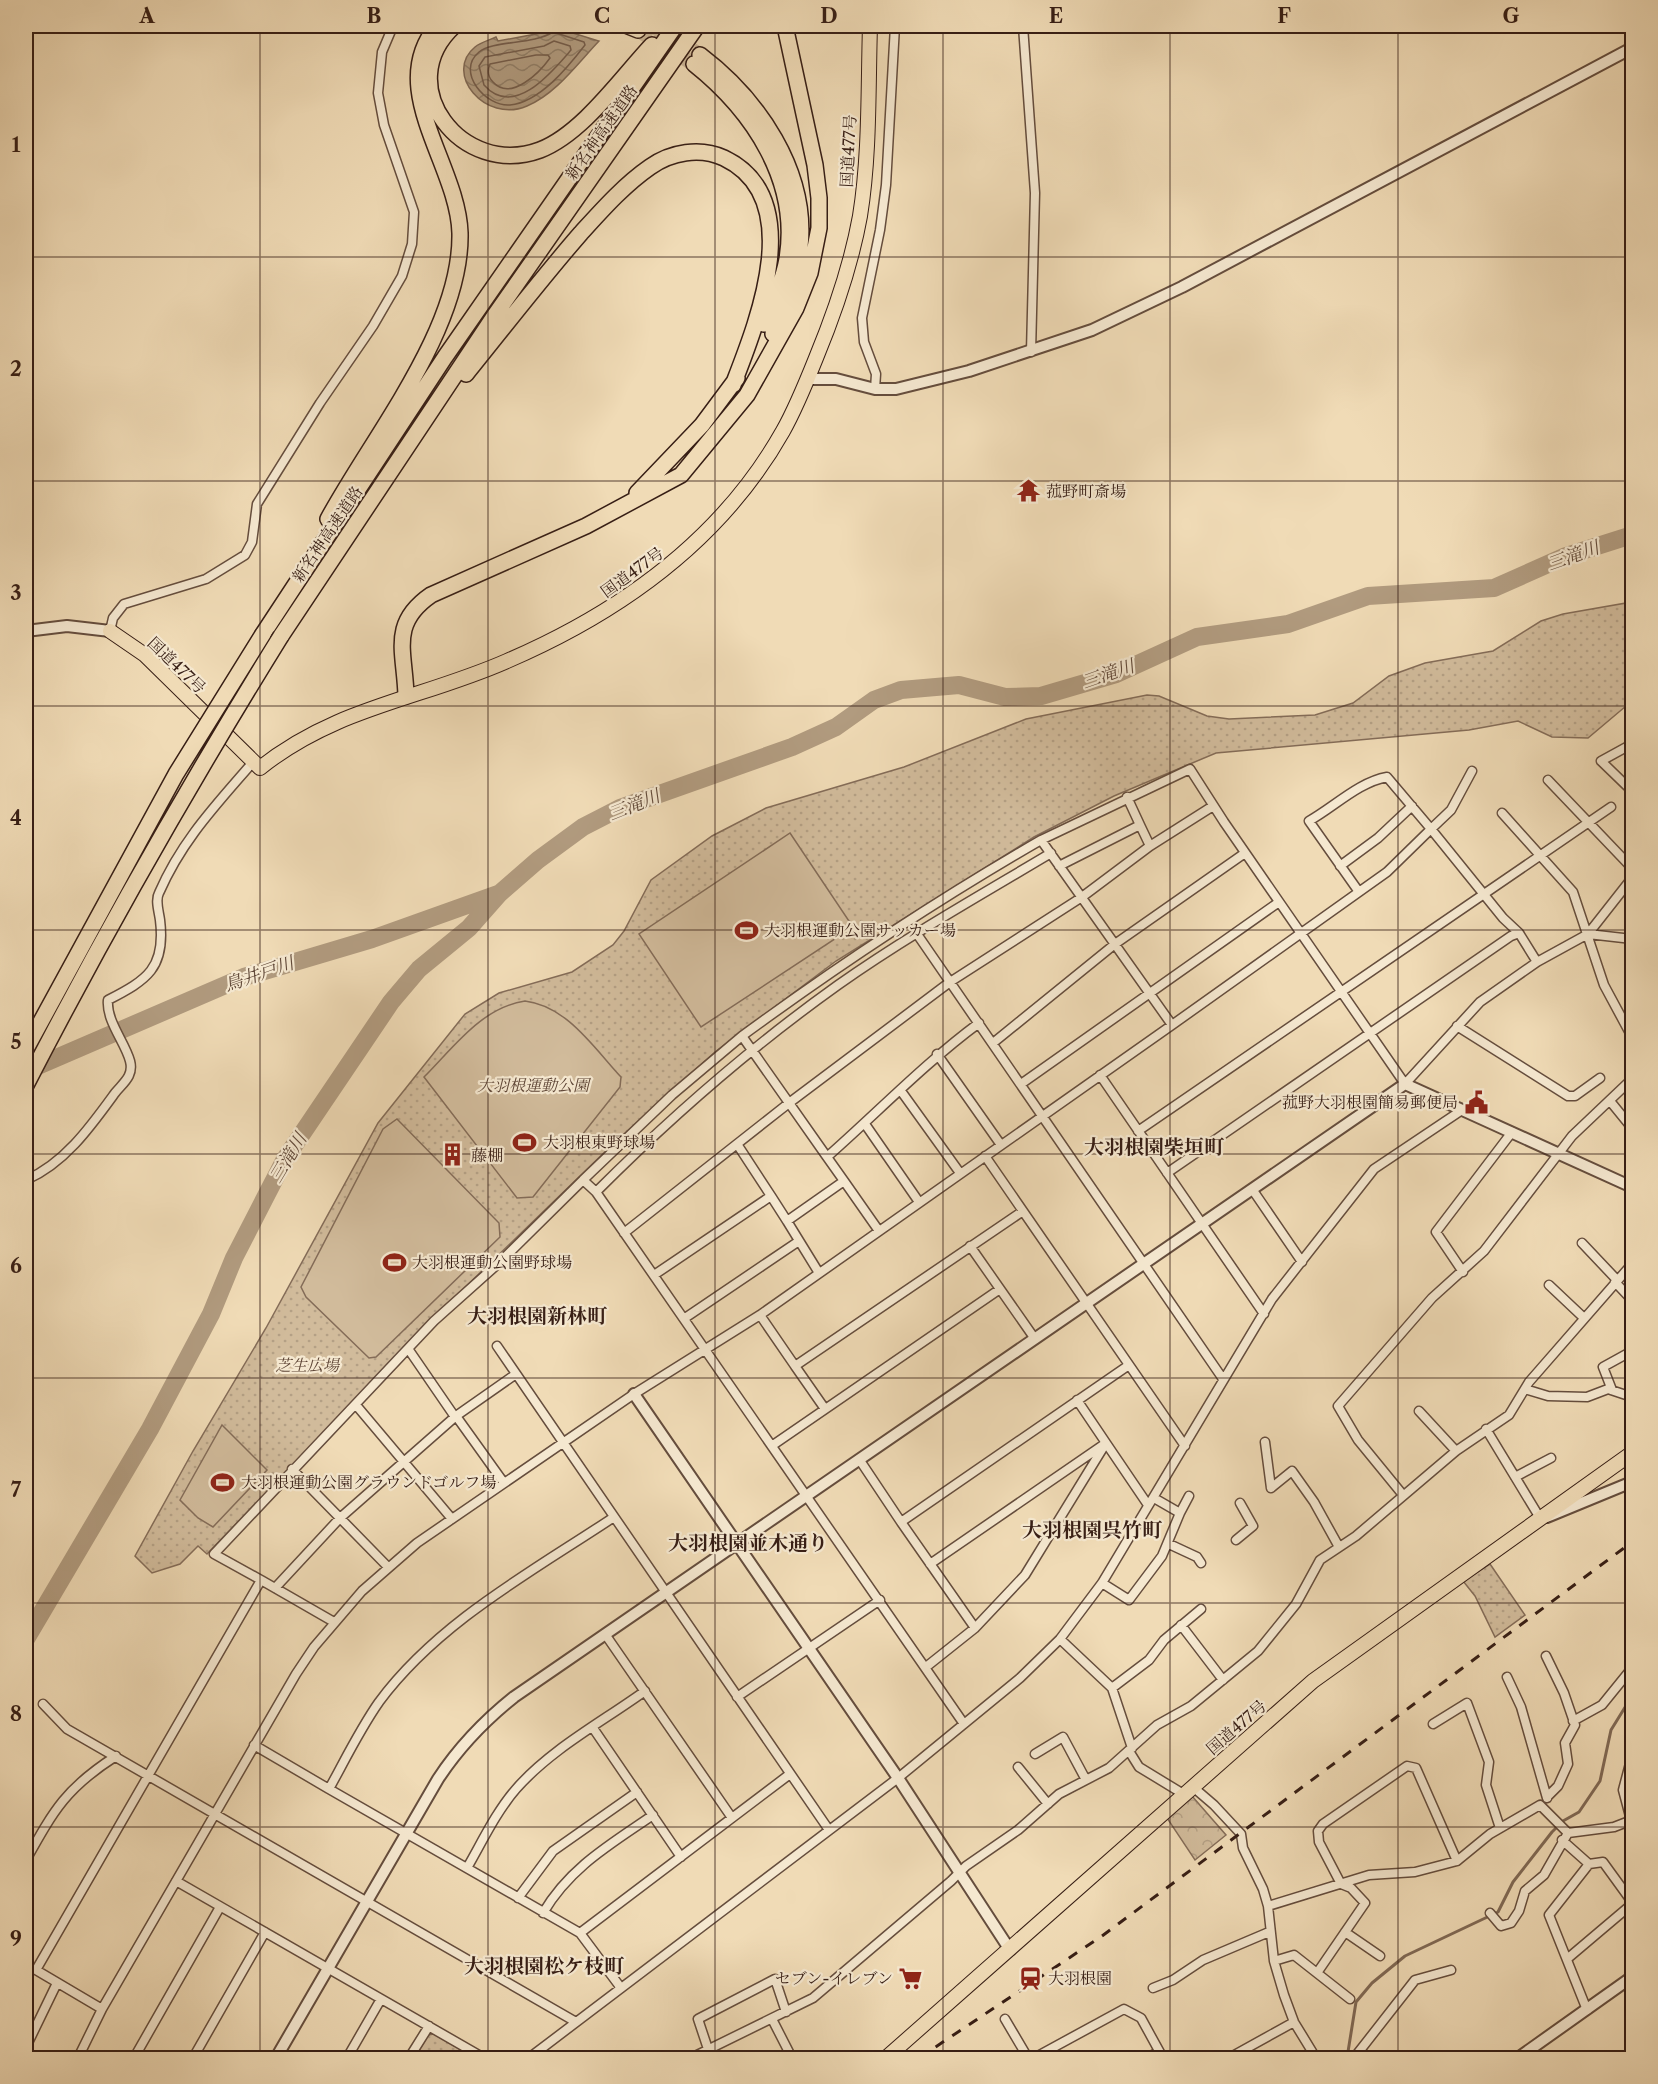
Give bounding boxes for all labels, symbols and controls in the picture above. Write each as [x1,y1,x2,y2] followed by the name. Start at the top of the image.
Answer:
[138,4,155,28] text: A
[367,4,382,28] text: B
[594,4,610,28] text: C
[820,4,838,28] text: D
[1049,4,1063,28] text: E
[1277,4,1291,28] text: F
[1503,4,1520,28] text: G
[561,80,641,184] street label: 新名神高速道路
[836,114,860,188] street label: 国道477号
[12,133,21,157] text: 1
[10,357,22,381] text: 2
[1015,478,1041,504] temple icon: 菰野町斎場
[1046,481,1126,501] place label: 菰野町斎場
[287,482,367,586] street label: 新名神高速道路
[1544,536,1604,576] water label: 三滝川
[597,542,667,602] street label: 国道477号
[10,581,22,605] text: 3
[144,632,210,698] street label: 国道477号
[1079,654,1139,693] water label: 三滝川
[605,784,665,825] water label: 三滝川
[10,806,22,830] text: 4
[733,917,759,943] sports icon: 大羽根運動公園サッカー場
[764,920,956,940] place label: 大羽根運動公園サッカー場
[221,951,299,996] water label: 鳥井戸川
[10,1030,22,1054] text: 5
[477,1075,592,1095] park label: 大羽根運動公園
[1463,1089,1489,1115] public building icon: 菰野大羽根園簡易郵便局
[1282,1092,1458,1112] place label: 菰野大羽根園簡易郵便局
[265,1127,312,1187] water label: 三滝川
[512,1129,538,1155] sports icon: 大羽根東野球場
[543,1132,655,1152] place label: 大羽根東野球場
[1084,1135,1225,1159] district label: 大羽根園柴垣町
[440,1142,466,1168] building icon: 藤棚
[471,1145,503,1165] place label: 藤棚
[381,1249,407,1275] sports icon: 大羽根運動公園野球場
[412,1252,572,1272] place label: 大羽根運動公園野球場
[10,1254,22,1278] text: 6
[467,1304,608,1328] district label: 大羽根園新林町
[275,1355,341,1375] park label: 芝生広場
[210,1469,236,1495] sports icon: 大羽根運動公園グラウンドゴルフ場
[241,1472,496,1492] place label: 大羽根運動公園グラウンドゴルフ場
[11,1478,22,1502] text: 7
[1022,1518,1163,1542] district label: 大羽根園呉竹町
[668,1531,828,1555] district label: 大羽根園並木通り
[1202,1696,1270,1758] street label: 国道477号
[10,1702,22,1726] text: 8
[10,1927,22,1951] text: 9
[464,1954,625,1978] district label: 大羽根園松ケ枝町
[898,1965,924,1991] supermarket icon: セブン-イレブン
[1017,1965,1043,1991] station icon: 大羽根園
[775,1968,893,1988] place label: セブン-イレブン
[1048,1968,1112,1988] place label: 大羽根園

